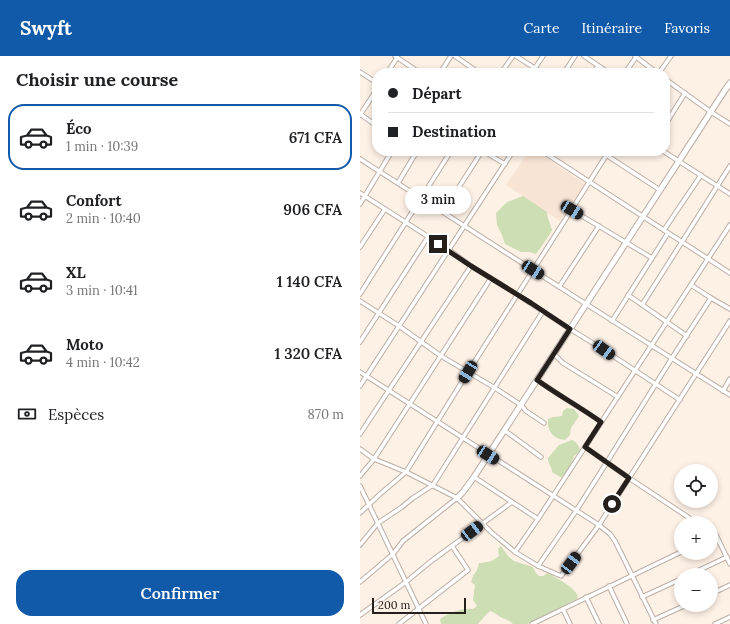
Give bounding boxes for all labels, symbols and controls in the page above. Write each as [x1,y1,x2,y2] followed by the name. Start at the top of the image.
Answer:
[20,16,72,40] text: Swyft
[523,19,560,37] text: Carte
[582,19,642,37] text: Itinéraire
[664,19,710,37] text: Favoris
[16,68,178,91] text: Choisir une course
[412,84,462,103] text: Départ
[18,119,54,155] icon: car
[66,119,92,138] text: Éco
[412,122,496,141] text: Destination
[289,128,342,147] text: 671 CFA
[66,138,138,155] text: 1 min · 10:39
[405,186,471,214] callout: 3 min
[18,191,54,227] icon: car
[66,191,122,210] text: Confort
[421,191,455,208] text: 3 min
[559,199,585,221] car
[283,200,342,219] text: 906 CFA
[66,210,141,227] text: 2 min · 10:40
[429,235,447,253] route end
[520,258,546,282] car
[18,263,54,299] icon: car
[66,263,86,282] text: XL
[277,272,342,291] text: 1 140 CFA
[66,282,138,299] text: 3 min · 10:41
[18,335,54,371] icon: car
[66,335,103,354] text: Moto
[591,338,617,362] car
[274,344,342,363] text: 1 320 CFA
[66,354,140,371] text: 4 min · 10:42
[457,359,479,385] car
[16,403,38,425] icon: cash
[48,405,104,424] text: Espèces
[308,406,344,423] text: 870 m
[475,443,501,467] car
[674,464,718,612] map controls
[674,464,718,508] button: locate
[603,495,621,513] route start
[674,516,718,560] button: +
[459,519,485,543] car
[559,550,583,576] car
[674,568,718,612] button: −
[16,570,344,616] button: Confirmer
[372,596,466,615] scale bar
[378,598,410,612] text: 200 m

